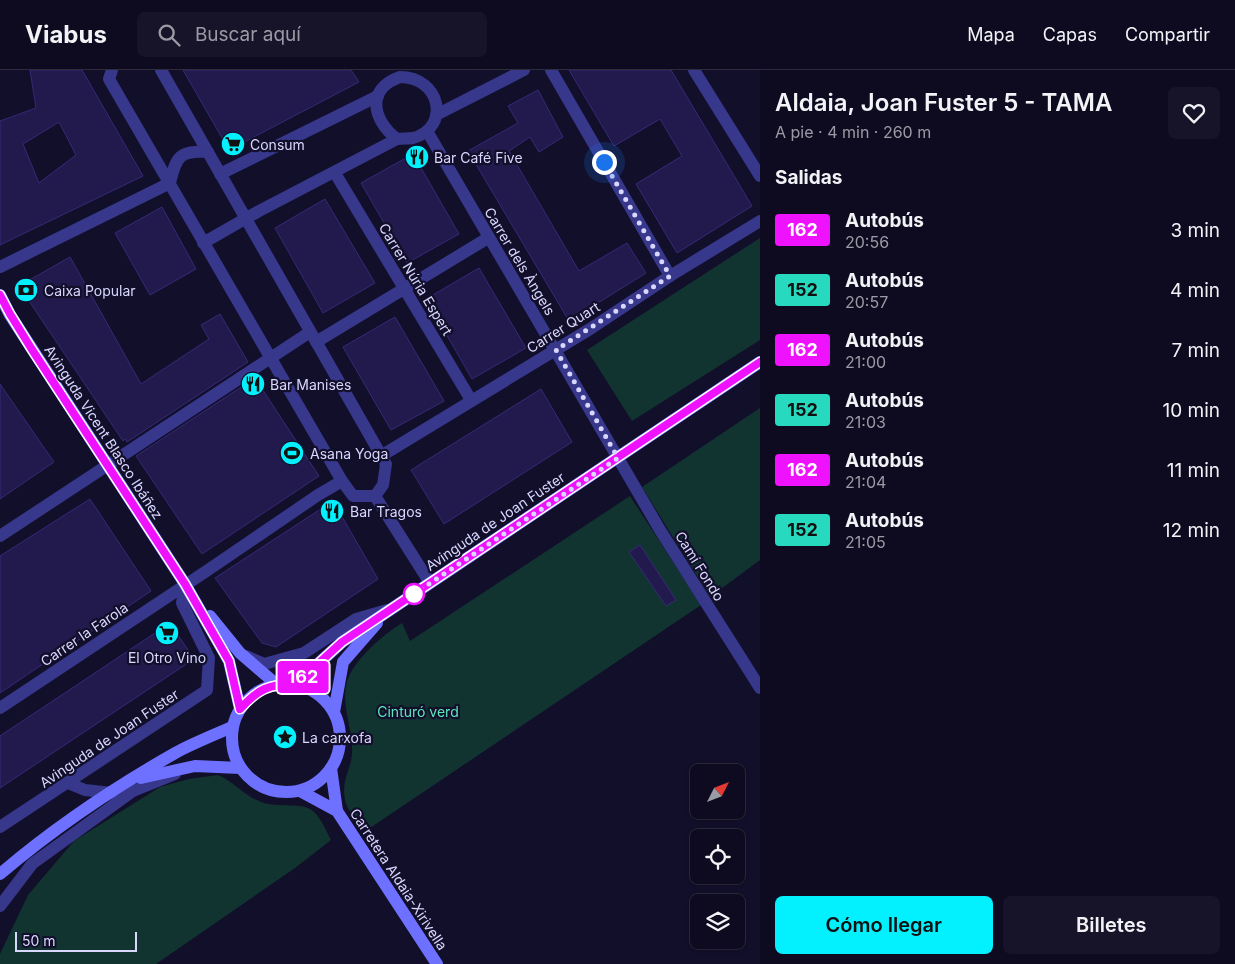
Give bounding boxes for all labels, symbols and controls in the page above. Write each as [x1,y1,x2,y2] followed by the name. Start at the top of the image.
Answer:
[137,12,487,57] search box
[25,20,107,49] text: Viabus
[155,21,183,49] icon: search
[195,23,301,46] text: Buscar aquí
[967,24,1015,45] text: Mapa
[1043,24,1097,45] text: Capas
[1125,24,1210,45] text: Compartir
[1168,87,1220,139] button: heart
[775,88,1112,117] text: Aldaia, Joan Fuster 5 - TAMA
[775,122,931,142] text: A pie · 4 min · 260 m
[220,131,246,157] supermarket icon: Consum
[250,136,305,153] place label: Consum
[404,144,430,170] restaurant icon: Bar Café Five
[434,149,523,166] place label: Bar Café Five
[592,150,617,175] your location
[775,166,842,189] text: Salidas
[481,204,559,318] street label: Carrer dels Àngels
[845,209,924,232] text: Autobús
[787,219,818,240] text: 162
[1170,219,1220,242] text: 3 min
[376,220,456,339] street label: Carrer Núria Espert
[845,232,889,252] text: 20:56
[845,269,924,292] text: Autobús
[13,277,39,303] bank icon: Caixa Popular
[787,279,818,300] text: 152
[1170,279,1220,302] text: 4 min
[44,282,136,299] place label: Caixa Popular
[845,292,888,312] text: 20:57
[523,298,603,356] street label: Carrer Quart
[845,329,924,352] text: Autobús
[787,339,818,360] text: 162
[1171,339,1220,362] text: 7 min
[41,342,167,522] street label: Avinguda Vicent Blasco Ibáñez
[845,352,886,372] text: 21:00
[240,371,266,397] restaurant icon: Bar Manises
[270,376,351,393] place label: Bar Manises
[845,389,924,412] text: Autobús
[787,399,818,420] text: 152
[1162,399,1220,422] text: 10 min
[845,412,886,432] text: 21:03
[279,440,305,466] sports icon: Asana Yoga
[310,445,388,462] place label: Asana Yoga
[845,449,924,472] text: Autobús
[787,459,818,480] text: 162
[1167,459,1220,482] text: 11 min
[422,468,568,574] street label: Avinguda de Joan Fuster
[845,472,886,492] text: 21:04
[319,498,345,524] restaurant icon: Bar Tragos
[350,503,422,520] place label: Bar Tragos
[845,509,924,532] text: Autobús
[787,519,818,540] text: 152
[1163,519,1220,542] text: 12 min
[672,528,728,604] street label: Camí Fondo
[845,532,886,552] text: 21:05
[403,583,425,605] unlabelled marker
[37,599,131,669] street label: Carrer la Farola
[154,620,180,646] supermarket icon: El Otro Vino
[128,649,206,666] place label: El Otro Vino
[274,661,332,693] line badge: 162
[288,666,318,687] text: 162
[36,685,182,791] street label: Avinguda de Joan Fuster
[377,703,459,720] park label: Cinturó verd
[272,724,298,750] place icon: La carxofa
[302,729,372,746] place label: La carxofa
[690,764,745,819] north arrow
[690,764,745,949] map controls
[347,805,451,953] street label: Carretera Aldaia-Xirivella
[690,829,745,884] button: locate
[690,894,745,949] button: layers
[775,896,993,954] button: Cómo llegar
[1003,896,1220,954] button: Billetes
[15,929,138,952] scale bar
[22,932,56,949] text: 50 m

